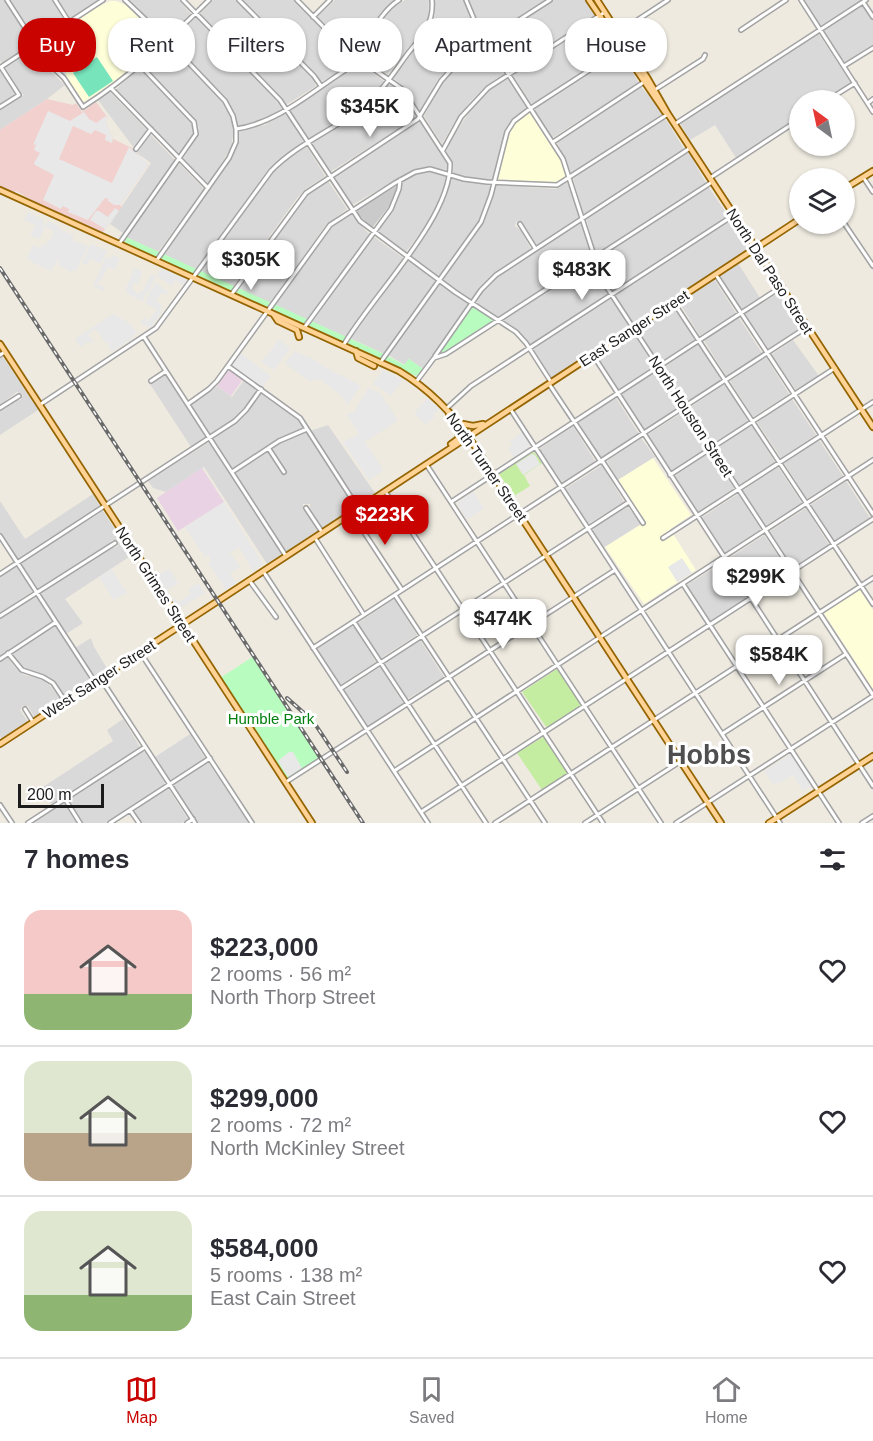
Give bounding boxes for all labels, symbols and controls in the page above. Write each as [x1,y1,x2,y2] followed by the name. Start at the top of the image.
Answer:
[18,18,96,72] chip: Buy
[108,18,195,72] chip: Rent
[207,18,306,72] chip: Filters
[318,18,402,72] chip: New
[414,18,553,72] chip: Apartment
[565,18,667,72] chip: House
[328,87,412,138] pin: $345K
[789,90,855,156] north arrow
[789,90,855,234] map controls
[341,95,399,117] text: $345K
[789,168,855,234] button: layers
[723,205,817,338] street label: North Dal Paso Street
[209,240,293,291] pin: $305K
[222,248,280,270] text: $305K
[540,250,624,301] pin: $483K
[553,258,611,280] text: $483K
[576,286,692,370] street label: East Sanger Street
[645,352,737,480] street label: North Houston Street
[443,410,531,525] street label: North Turner Street
[343,495,427,546] pin: $223K
[356,503,414,525] text: $223K
[113,523,200,645] street label: North Grimes Street
[714,557,798,608] pin: $299K
[727,565,785,587] text: $299K
[461,599,545,650] pin: $474K
[474,607,532,629] text: $474K
[737,635,821,686] pin: $584K
[40,636,159,722] street label: West Sanger Street
[750,643,808,665] text: $584K
[228,710,315,727] park label: Humble Park
[667,740,751,770] district label: Hobbs
[18,781,104,808] scale bar
[27,786,71,803] text: 200 m
[816,843,849,876] icon: filters
[24,844,130,874] text: 7 homes
[210,932,318,962] text: $223,000
[72,934,144,1006] icon: home
[816,954,849,987] icon: heart
[210,963,351,985] text: 2 rooms · 56 m²
[210,986,375,1008] text: North Thorp Street
[210,1083,318,1113] text: $299,000
[72,1085,144,1157] icon: home
[816,1105,849,1138] icon: heart
[210,1114,351,1136] text: 2 rooms · 72 m²
[210,1137,405,1159] text: North McKinley Street
[210,1233,318,1263] text: $584,000
[72,1235,144,1307] icon: home
[816,1255,849,1288] icon: heart
[210,1264,362,1286] text: 5 rooms · 138 m²
[210,1287,356,1309] text: East Cain Street
[125,1373,158,1427] tab: Map
[409,1373,454,1427] tab: Saved
[705,1373,748,1427] tab: Home

